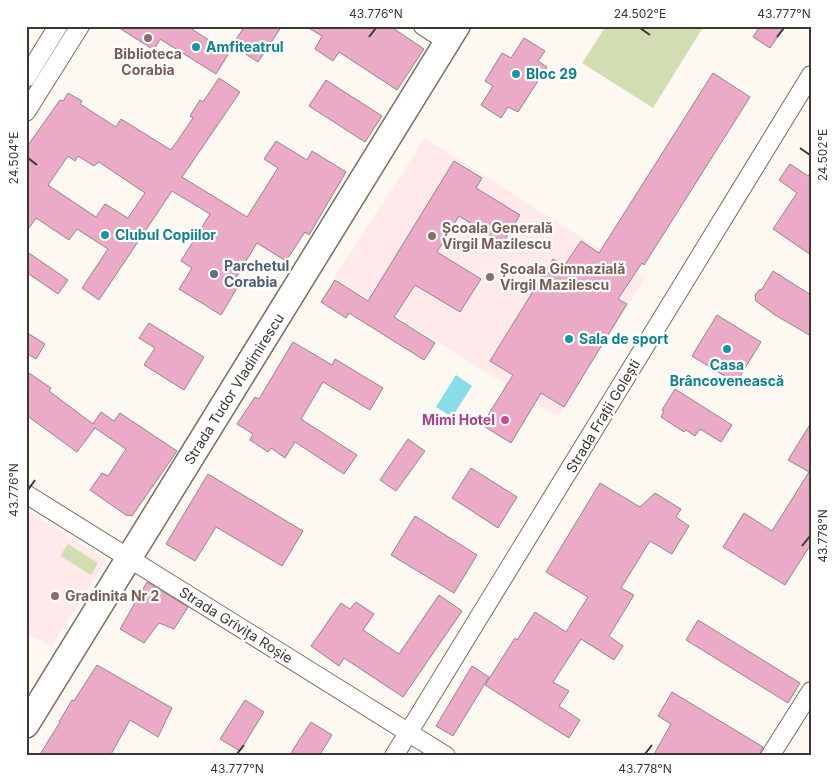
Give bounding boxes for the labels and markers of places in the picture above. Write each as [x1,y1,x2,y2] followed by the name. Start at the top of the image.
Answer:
[142,32,154,44] marker: Biblioteca Corabia
[206,38,284,55] place label: Amfiteatrul
[190,41,202,53] marker: Amfiteatrul
[114,45,182,78] place label: Biblioteca Corabia
[526,65,577,82] place label: Bloc 29
[510,68,522,80] marker: Bloc 29
[442,219,553,252] place label: Școala Generală Virgil Mazilescu
[115,226,216,243] place label: Clubul Copiilor
[99,229,111,241] marker: Clubul Copiilor
[426,230,438,242] marker: Școala Generală Virgil Mazilescu
[224,257,289,290] place label: Parchetul Corabia
[500,260,625,293] place label: Școala Gimnazială Virgil Mazilescu
[208,268,220,280] marker: Parchetul Corabia
[484,271,496,283] marker: Școala Gimnazială Virgil Mazilescu
[579,330,668,347] place label: Sala de sport
[563,333,575,345] marker: Sala de sport
[721,343,733,355] marker: Casa Brâncovenească
[670,356,784,389] place label: Casa Brâncovenească
[422,411,495,428] place label: Mimi Hotel
[499,414,511,426] marker: Mimi Hotel
[65,587,160,604] place label: Gradinita Nr 2
[49,590,61,602] marker: Gradinita Nr 2

